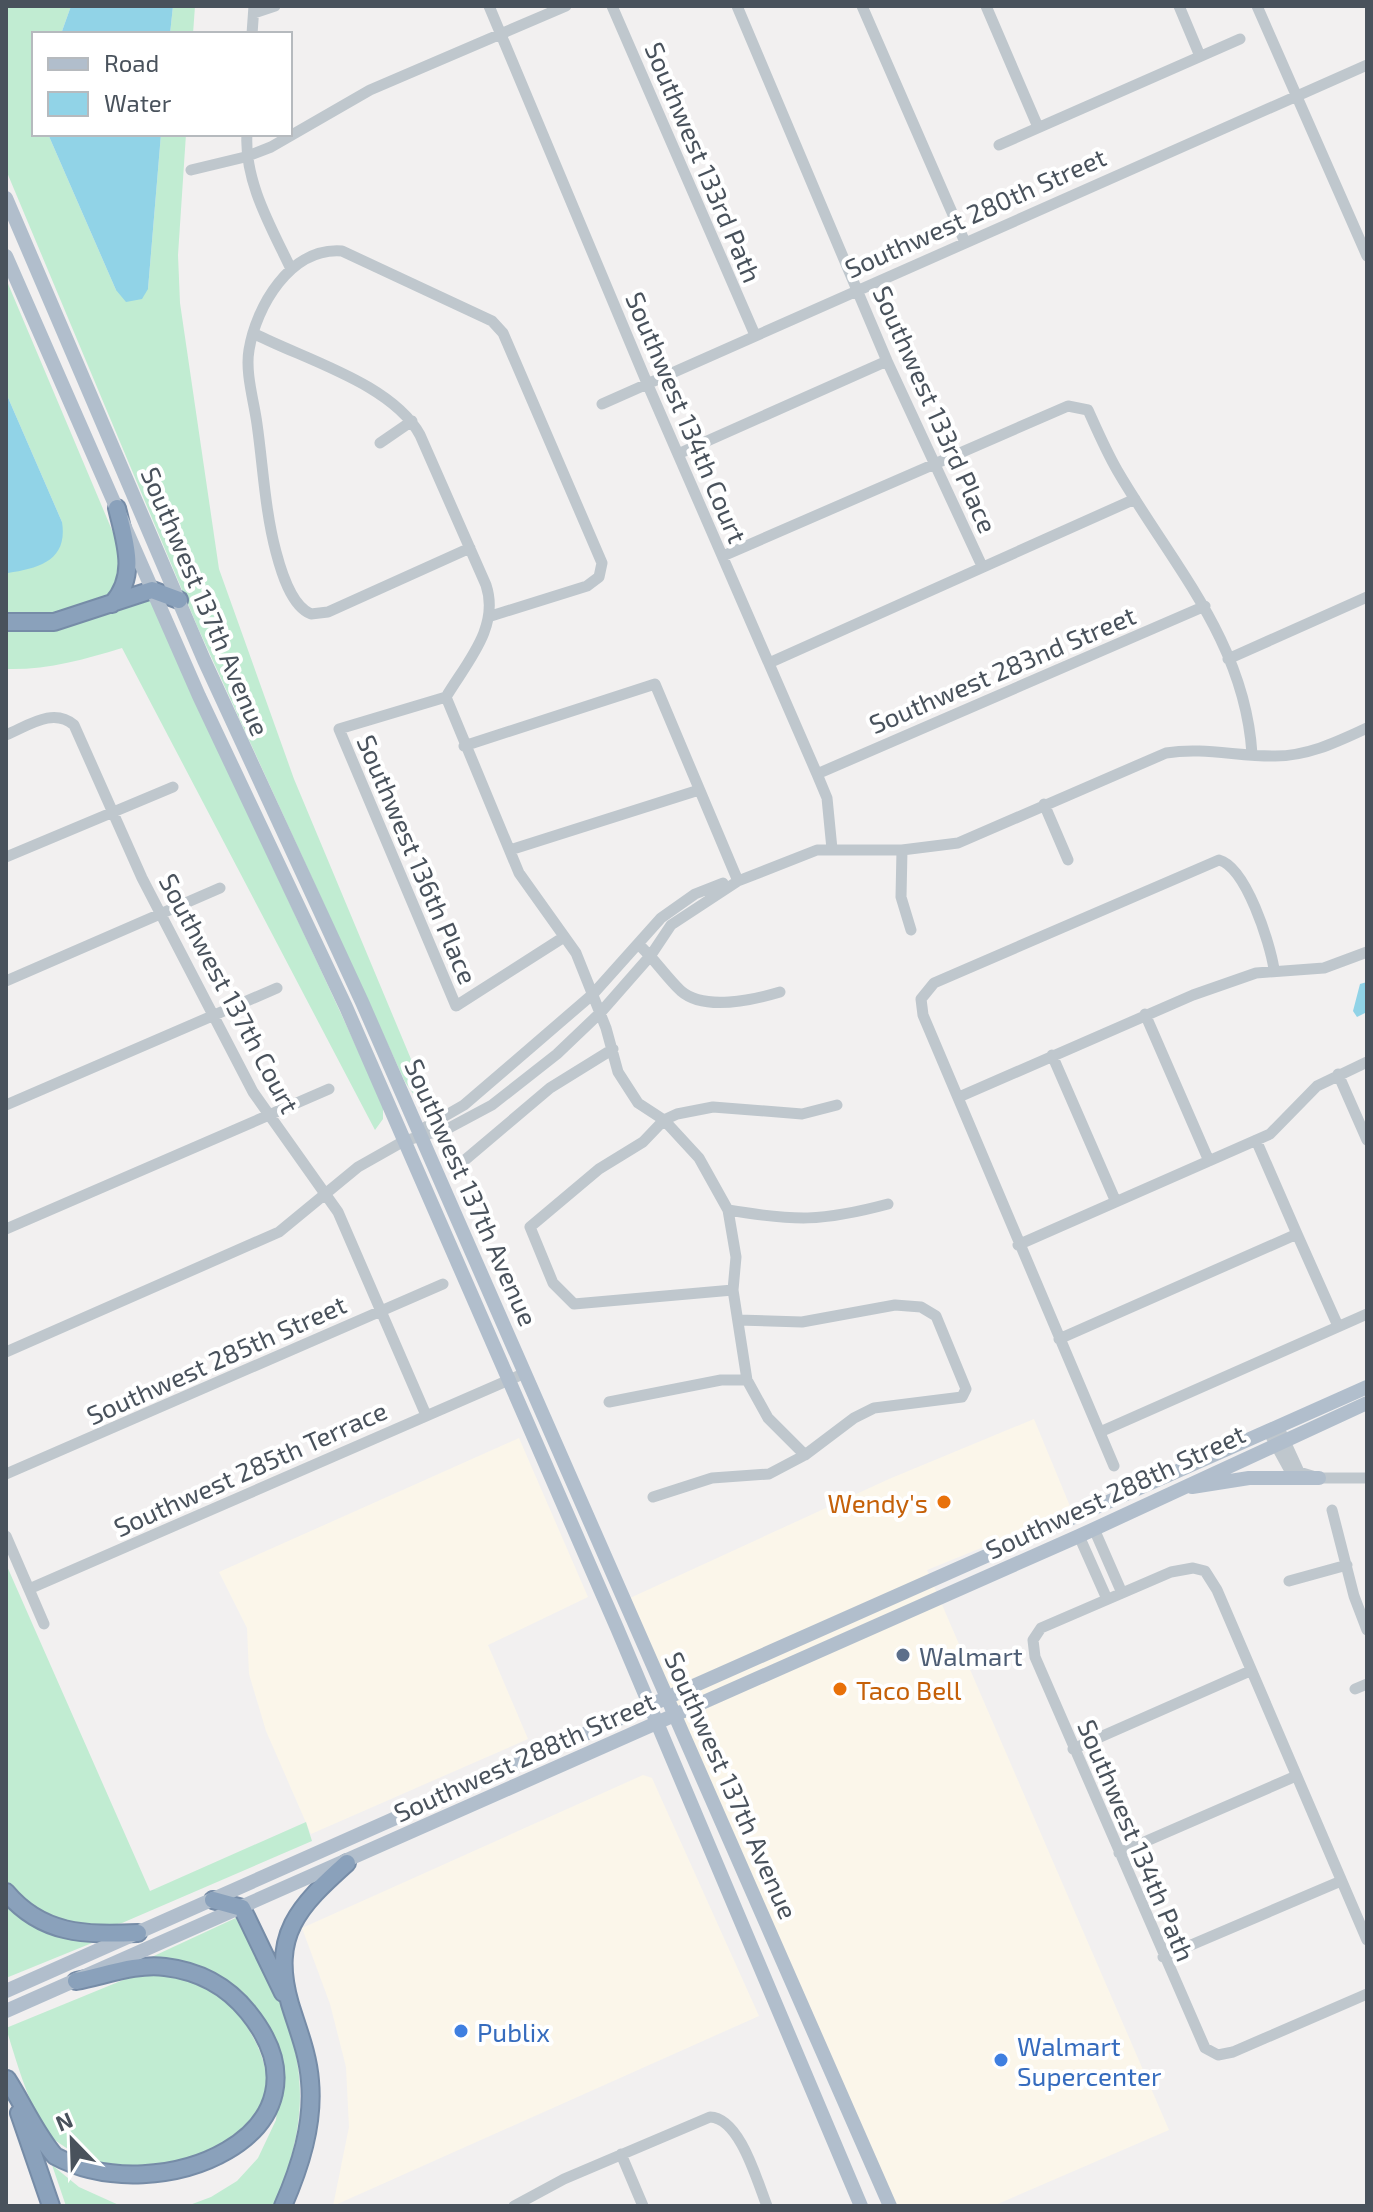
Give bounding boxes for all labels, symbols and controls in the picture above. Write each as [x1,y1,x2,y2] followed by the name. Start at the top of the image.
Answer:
[32,32,292,136] legend
[639,37,769,287] street label: Southwest 133rd Path
[104,48,159,77] text: Road
[104,88,172,117] text: Water
[840,140,1110,284] street label: Southwest 280th Street
[867,281,1005,537] street label: Southwest 133rd Place
[620,287,754,547] street label: Southwest 134th Court
[135,462,277,740] street label: Southwest 137th Avenue
[864,599,1140,739] street label: Southwest 283nd Street
[351,730,485,988] street label: Southwest 136th Place
[154,868,306,1118] street label: Southwest 137th Court
[399,1054,545,1330] street label: Southwest 137th Avenue
[81,1288,351,1430] street label: Southwest 285th Street
[109,1394,391,1542] street label: Southwest 285th Terrace
[980,1417,1250,1565] street label: Southwest 288th Street
[827,1487,928,1518] place label: Wendy's
[935,1493,953,1511] marker: Wendy's
[919,1640,1023,1671] place label: Walmart
[894,1646,912,1664] marker: Walmart
[659,1647,805,1923] street label: Southwest 137th Avenue
[856,1674,962,1705] place label: Taco Bell
[831,1680,849,1698] marker: Taco Bell
[389,1684,659,1828] street label: Southwest 288th Street
[1072,1714,1202,1966] street label: Southwest 134th Path
[477,2016,550,2047] place label: Publix
[452,2022,470,2040] marker: Publix
[1017,2030,1161,2091] place label: Walmart Supercenter
[992,2051,1010,2069] marker: Walmart Supercenter
[32,2100,112,2180] north arrow
[51,2106,76,2136] text: N

